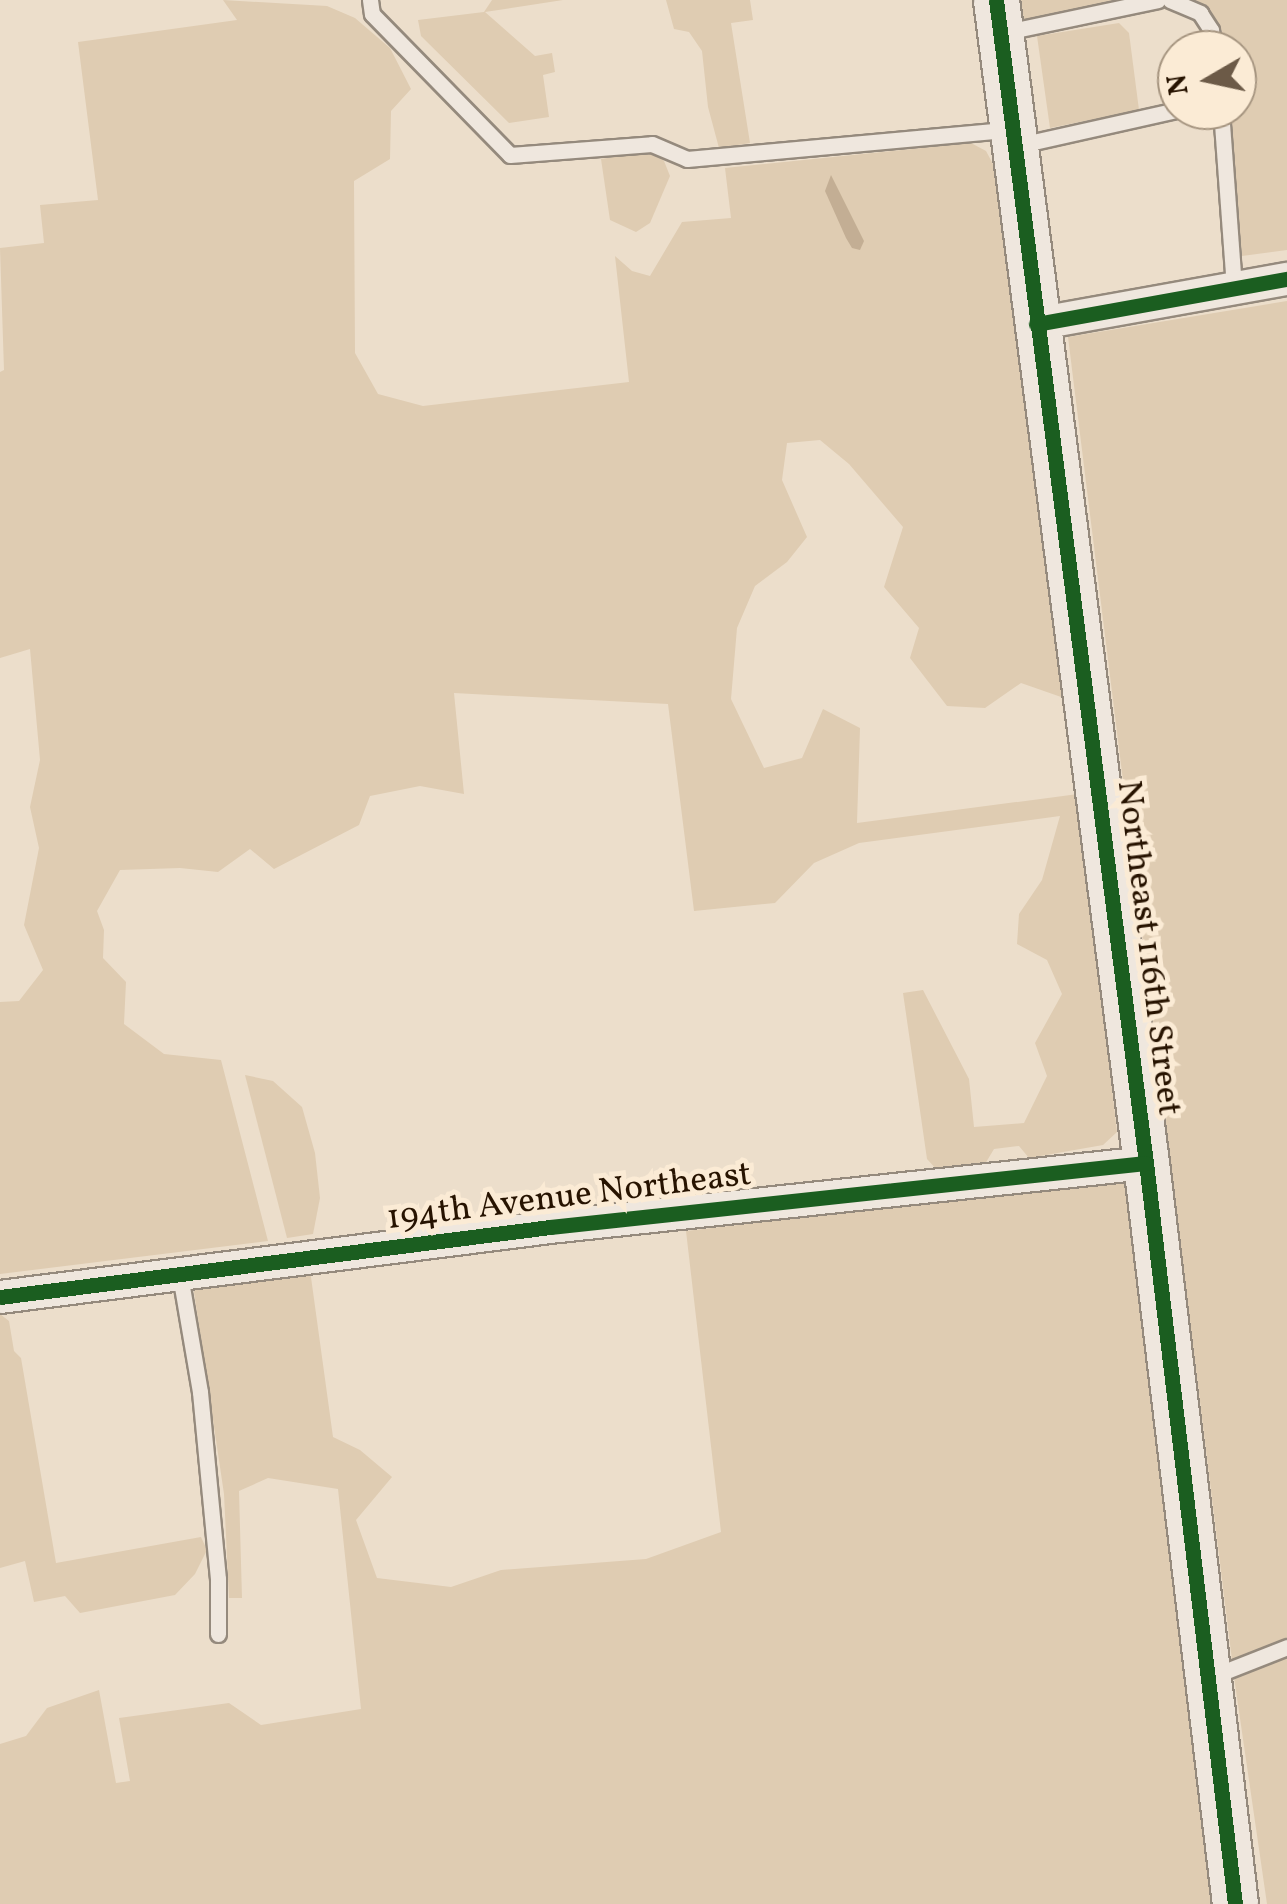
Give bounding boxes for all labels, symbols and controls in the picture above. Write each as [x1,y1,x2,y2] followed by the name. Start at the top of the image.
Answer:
[1157,30,1257,130] north arrow
[1158,71,1200,98] text: N
[1107,778,1189,1118] street label: Northeast 116th Street
[384,1154,754,1240] street label: 194th Avenue Northeast

